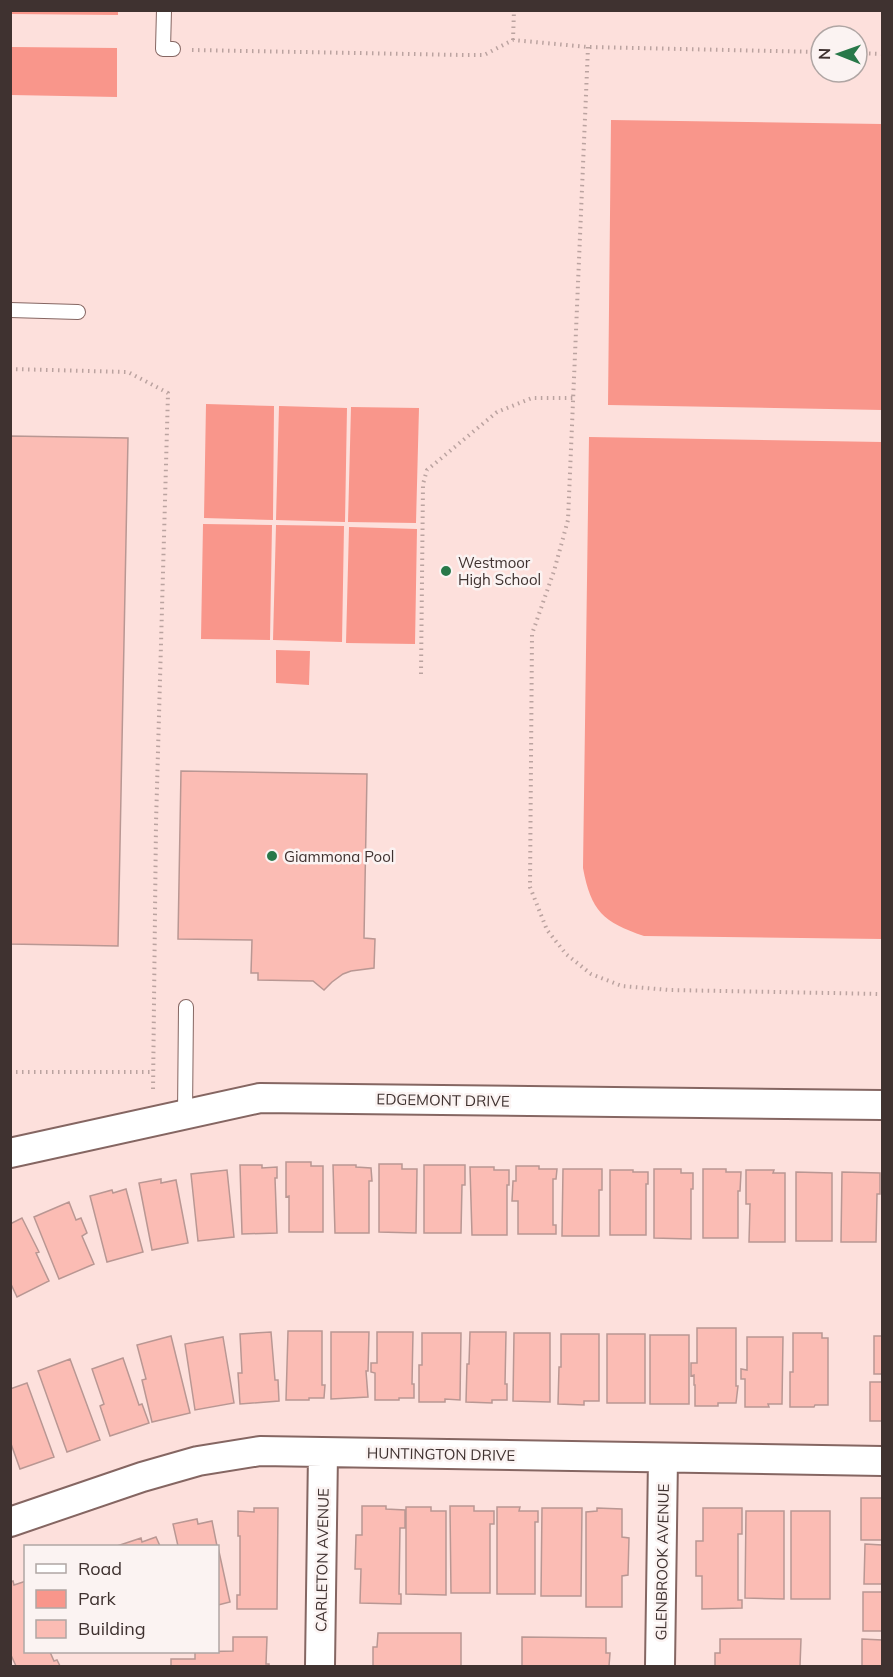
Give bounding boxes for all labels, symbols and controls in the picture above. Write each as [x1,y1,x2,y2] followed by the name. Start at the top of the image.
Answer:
[809,24,869,84] north arrow
[814,48,834,60] text: N
[458,553,541,589] place label: Westmoor High School
[439,564,453,578] marker: Westmoor High School
[284,847,394,866] place label: Giammona Pool
[265,849,279,863] marker: Giammona Pool
[376,1089,510,1111] street label: EDGEMONT DRIVE
[367,1443,516,1465] street label: HUNTINGTON DRIVE
[651,1483,673,1641] street label: GLENBROOK AVENUE
[311,1488,333,1632] street label: CARLETON AVENUE
[24,1545,219,1653] legend
[78,1557,122,1580] text: Road
[78,1587,117,1610] text: Park
[78,1617,146,1640] text: Building

